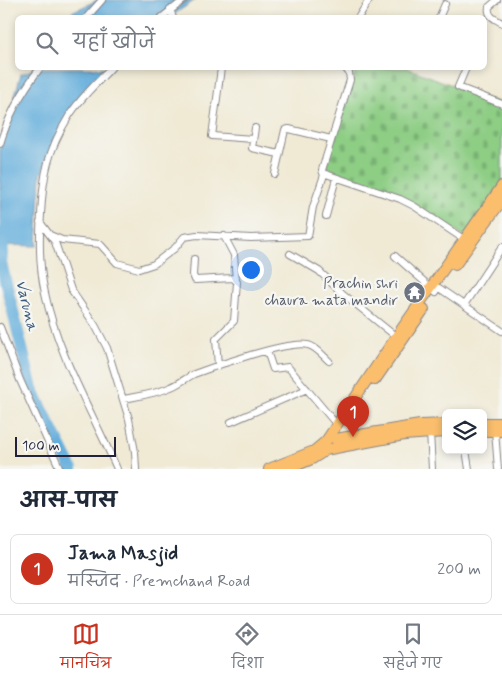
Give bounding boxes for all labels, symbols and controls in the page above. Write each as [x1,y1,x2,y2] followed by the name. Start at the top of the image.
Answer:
[15,15,487,70] search box
[33,29,61,57] icon: search
[73,30,155,55] text: यहाँ खोजें
[238,257,264,283] your location
[265,274,398,311] place label: Prachin shri chaura mata mandir
[10,278,43,334] water label: Varuna
[402,280,426,304] temple icon: Prachin shri chaura mata mandir
[337,396,369,437] pin: 1
[442,409,487,454] map controls
[442,409,487,454] button: layers
[15,434,116,457] scale bar
[22,437,60,455] text: 100 m
[20,487,117,515] text: आस-पास
[68,541,178,566] text: Jama Masjid
[33,559,41,580] text: 1
[437,559,481,580] text: 200 m
[68,571,250,592] text: मस्जिद · Premchand Road
[60,620,111,679] tab: मानचित्र
[232,620,263,679] tab: दिशा
[384,620,442,679] tab: सहेजे गए

